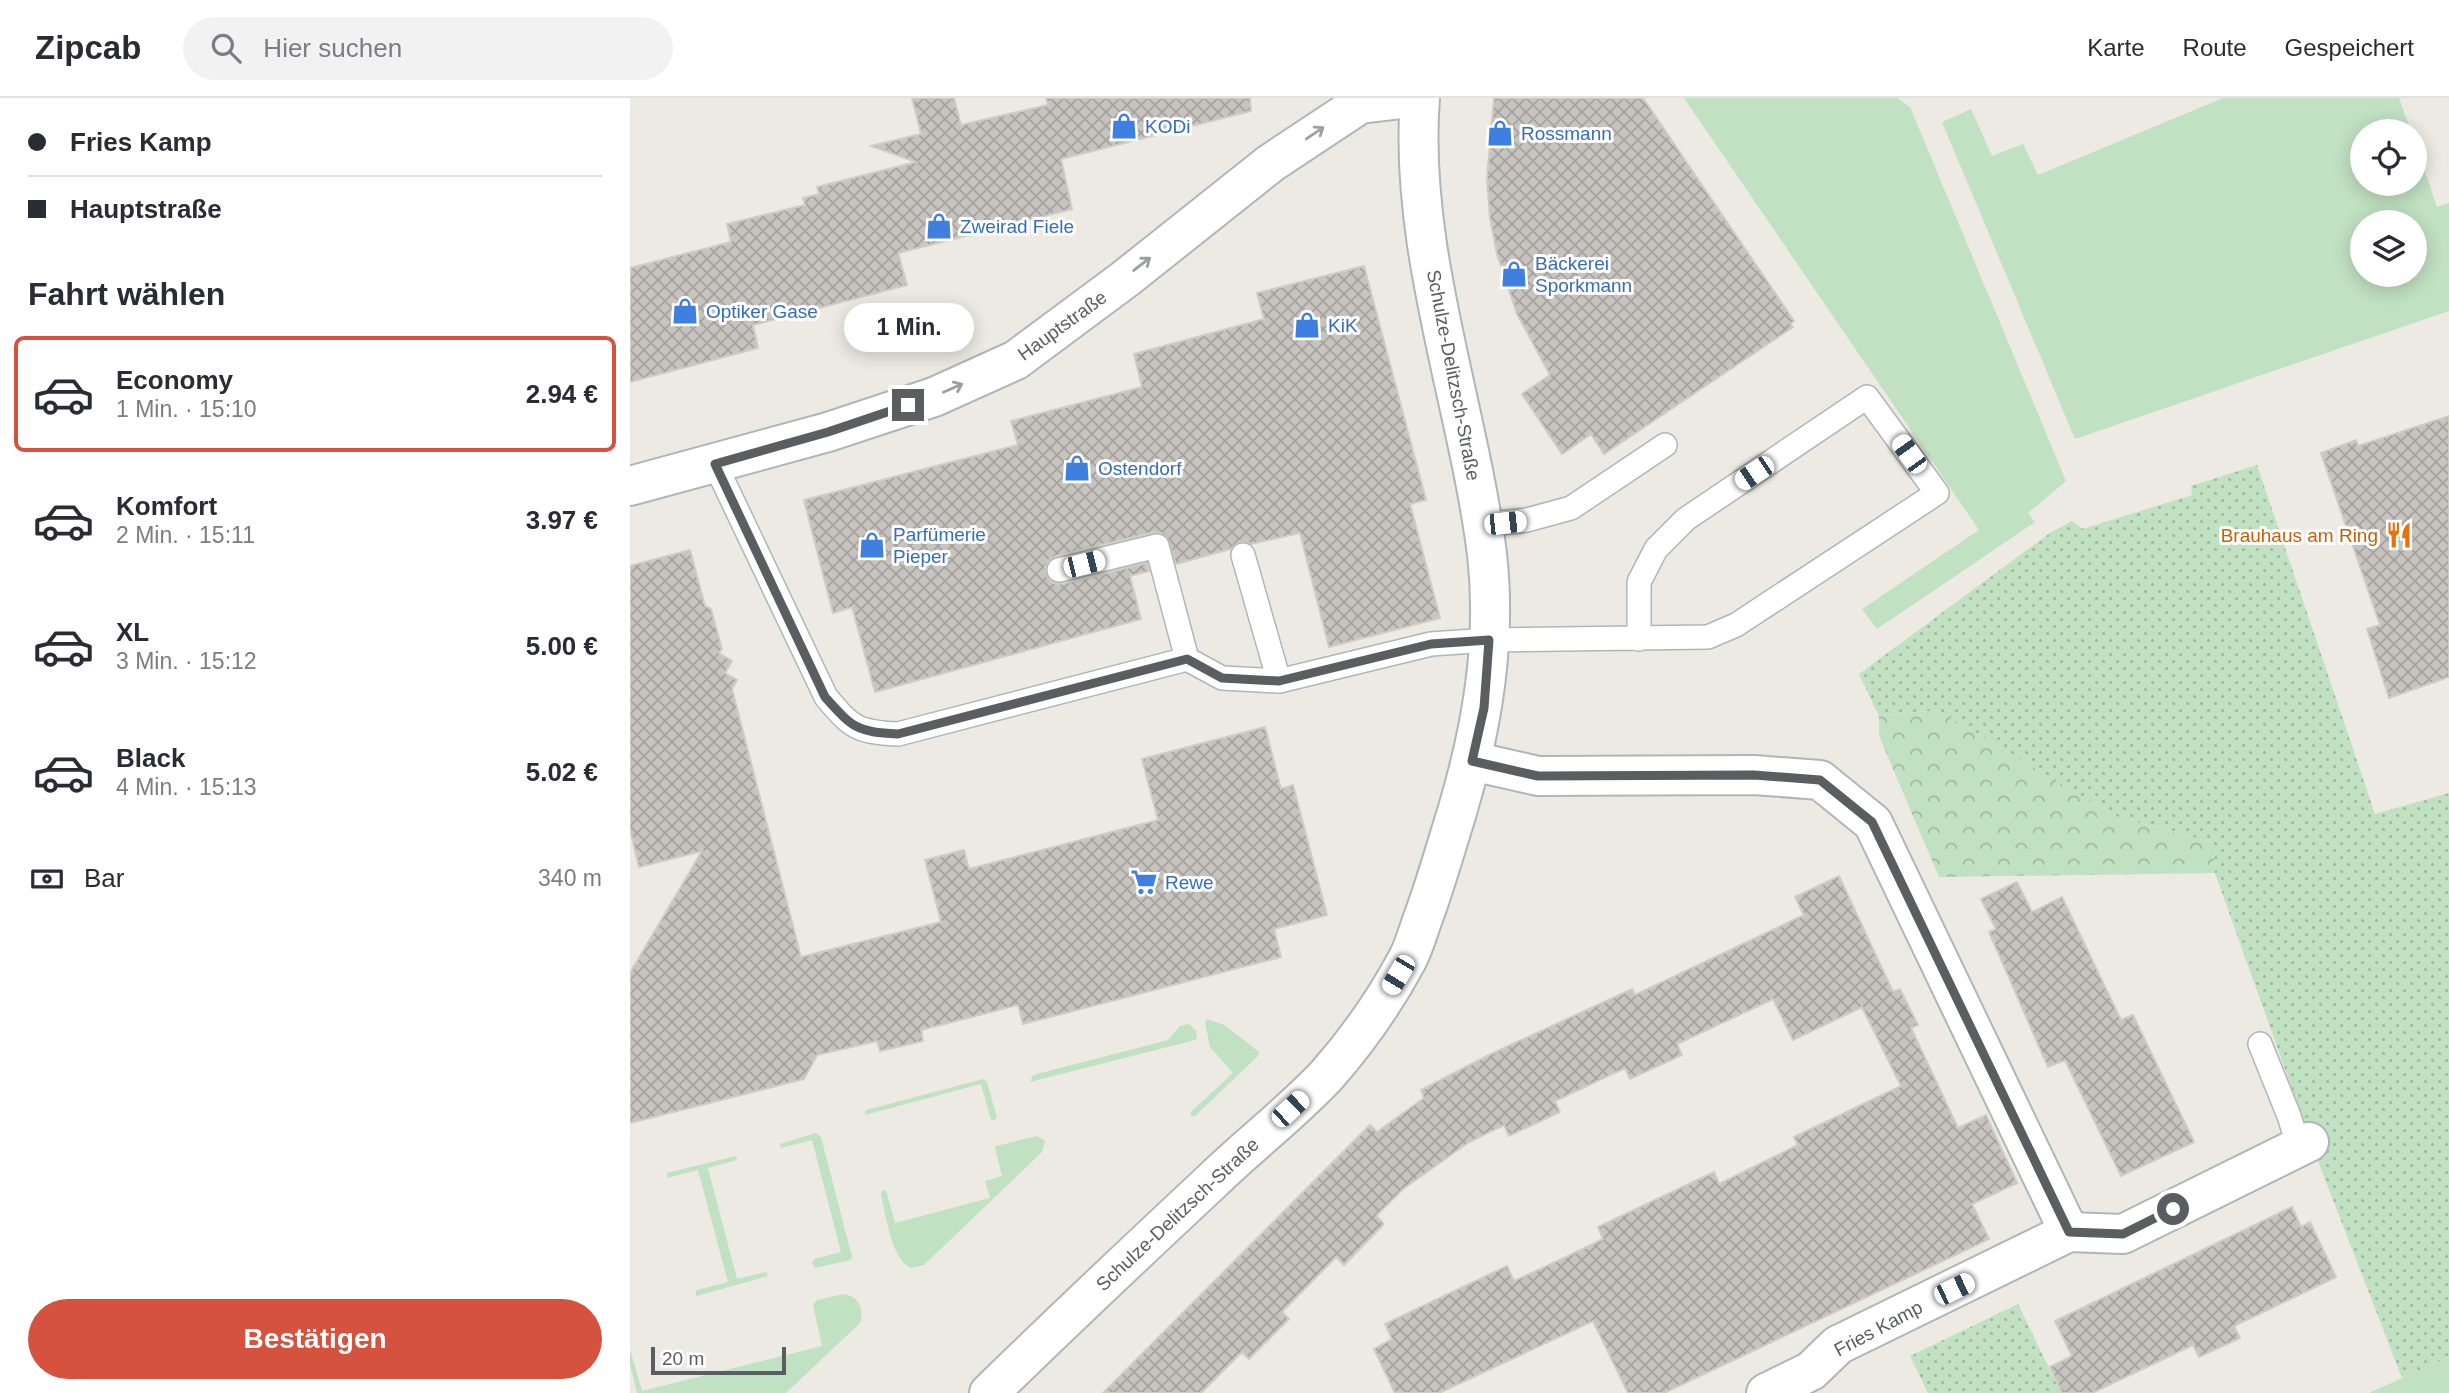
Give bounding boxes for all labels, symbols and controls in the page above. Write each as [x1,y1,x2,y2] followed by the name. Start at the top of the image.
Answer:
[183,17,673,80] search box
[35,29,141,66] text: Zipcab
[207,29,245,67] icon: search
[263,33,402,63] text: Hier suchen
[2087,34,2145,61] text: Karte
[2183,34,2247,61] text: Route
[2285,34,2414,61] text: Gespeichert
[1109,111,1139,141] shop icon: KODi
[1145,116,1190,137] place label: KODi
[1485,118,1515,148] shop icon: Rossmann
[2350,119,2427,287] map controls
[2350,119,2427,196] button: locate
[1521,123,1612,144] place label: Rossmann
[1305,126,1324,141] one-way arrow
[70,127,212,157] text: Fries Kamp
[70,194,222,224] text: Hauptstraße
[2350,210,2427,287] button: layers
[924,211,954,241] shop icon: Zweirad Fiele
[960,216,1074,237] place label: Zweirad Fiele
[1535,253,1632,296] place label: Bäckerei Sporkmann
[1133,257,1151,272] one-way arrow
[1499,259,1529,289] shop icon: Bäckerei Sporkmann
[1423,268,1484,482] street label: Schulze-Delitzsch-Straße
[28,276,225,312] text: Fahrt wählen
[1014,286,1111,365] street label: Hauptstraße
[670,296,700,326] shop icon: Optiker Gase
[706,301,818,322] place label: Optiker Gase
[843,303,973,352] callout: 1 Min.
[1292,310,1322,340] shop icon: KiK
[876,314,942,340] text: 1 Min.
[1328,315,1358,336] place label: KiK
[32,363,95,426] icon: car
[116,365,233,395] text: Economy
[526,379,598,409] text: 2.94 €
[942,381,963,394] one-way arrow
[892,389,924,421] route end
[116,396,257,422] text: 1 Min. · 15:10
[1889,431,1930,477] car
[1062,453,1092,483] shop icon: Ostendorf
[1731,453,1778,493] car
[1098,458,1182,479] place label: Ostendorf
[32,489,95,552] icon: car
[116,491,217,521] text: Komfort
[526,505,598,535] text: 3.97 €
[1484,510,1527,536] car
[2384,520,2414,550] restaurant icon: Brauhaus am Ring
[116,522,255,548] text: 2 Min. · 15:11
[893,524,986,567] place label: Parfümerie Pieper
[2221,525,2378,546] place label: Brauhaus am Ring
[857,530,887,560] shop icon: Parfümerie Pieper
[1062,549,1107,579] car
[32,615,95,678] icon: car
[116,617,149,647] text: XL
[526,631,598,661] text: 5.00 €
[116,648,257,674] text: 3 Min. · 15:12
[32,741,95,804] icon: car
[116,743,185,773] text: Black
[526,757,598,787] text: 5.02 €
[116,774,257,800] text: 4 Min. · 15:13
[28,860,66,898] icon: cash
[84,863,124,893] text: Bar
[538,865,602,891] text: 340 m
[1129,867,1159,897] supermarket icon: Rewe
[1165,872,1214,893] place label: Rewe
[1379,952,1418,998] car
[1268,1087,1313,1131] car
[1092,1134,1263,1295] street label: Schulze-Delitzsch-Straße
[2157,1193,2189,1225] route start
[1931,1270,1978,1308] car
[1830,1296,1926,1361] street label: Fries Kamp
[28,1299,602,1379] button: Bestätigen
[651,1344,786,1376] scale bar
[662,1348,704,1369] text: 20 m

